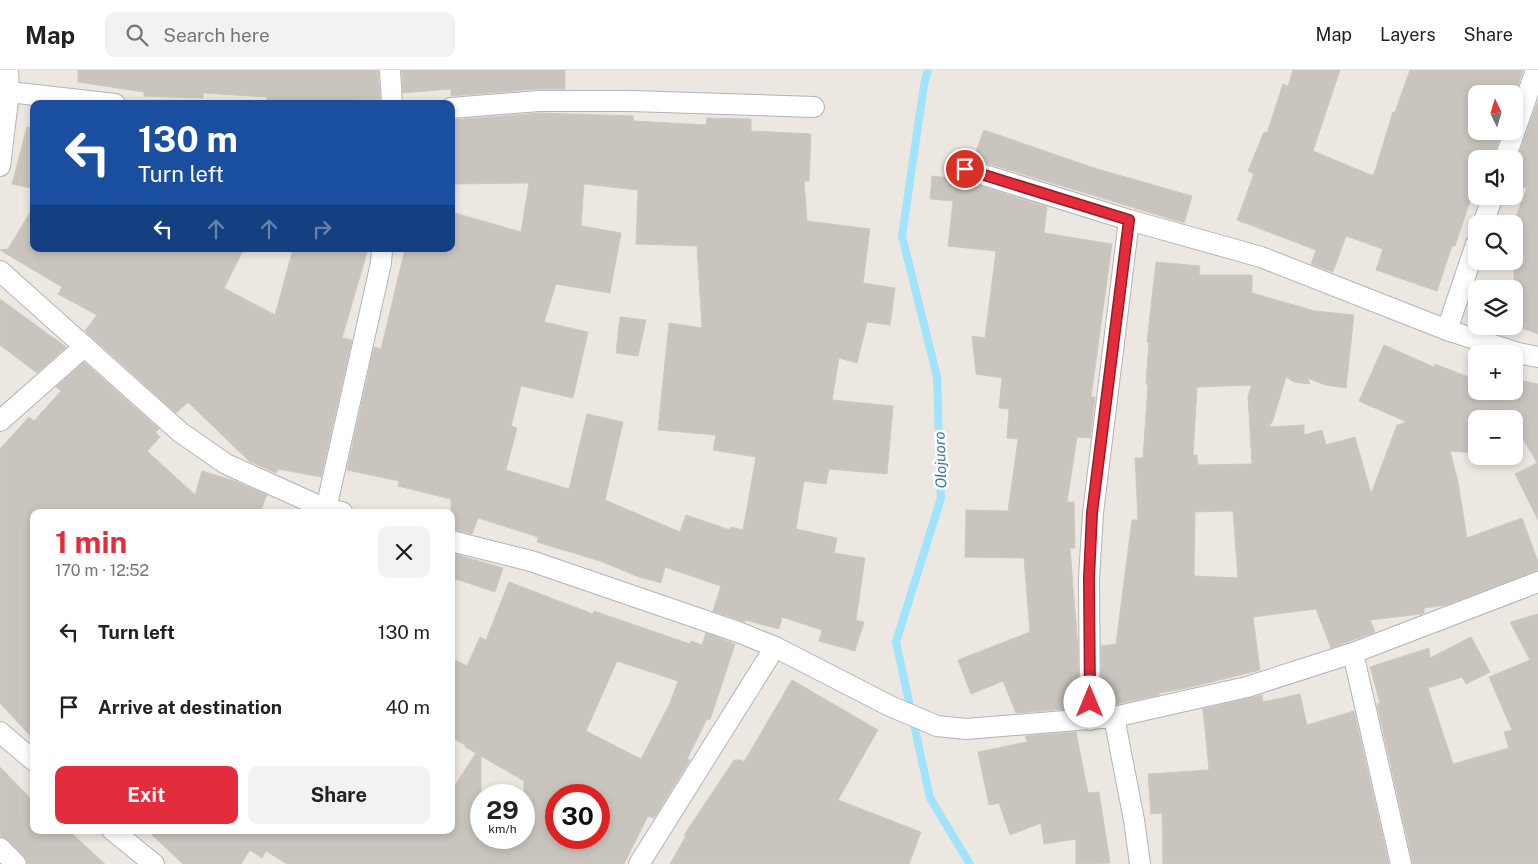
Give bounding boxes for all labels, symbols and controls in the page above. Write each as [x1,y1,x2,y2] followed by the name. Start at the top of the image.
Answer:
[105,12,455,57] search box
[25,21,75,49] text: Map
[123,21,151,49] icon: search
[163,24,270,46] text: Search here
[1316,24,1352,45] text: Map
[1380,24,1436,45] text: Layers
[1464,24,1513,45] text: Share
[1468,85,1522,140] north arrow
[1468,85,1523,465] map controls
[138,119,238,160] text: 130 m
[55,120,120,185] icon: left
[944,148,986,190] pin
[1468,150,1523,205] button: sound
[951,155,979,183] icon: arrive
[138,161,224,187] text: Turn left
[149,215,177,243] icon: left
[202,215,230,243] icon: ahead
[255,215,283,243] icon: ahead
[308,215,336,243] icon: right
[1468,215,1523,270] button: search
[1468,280,1523,335] button: layers
[1468,345,1523,400] button: +
[1468,410,1523,465] button: −
[931,431,949,489] water label: Olojuoro
[55,524,127,560] text: 1 min
[378,526,430,578] button: close
[55,561,149,580] text: 170 m · 12:52
[55,618,83,646] icon: left
[98,621,175,643] text: Turn left
[378,621,430,643] text: 130 m
[1063,675,1115,727] position arrow
[55,693,83,721] icon: arrive
[98,696,282,718] text: Arrive at destination
[385,696,430,718] text: 40 m
[55,766,238,824] button: Exit
[248,766,430,824] button: Share
[545,784,610,849] speed limit sign: 30
[486,795,519,825] text: 29
[488,822,517,836] text: km/h

